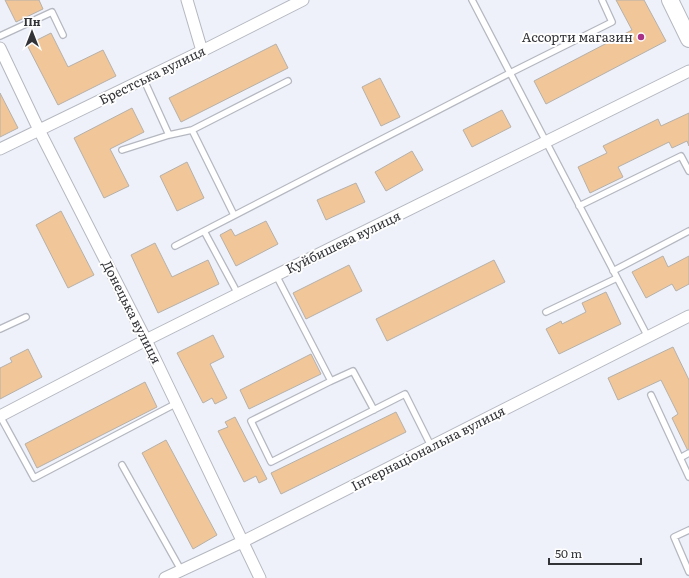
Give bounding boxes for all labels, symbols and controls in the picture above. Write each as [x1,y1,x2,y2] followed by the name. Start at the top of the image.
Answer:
[12,12,52,52] north arrow
[23,13,41,29] text: Пн
[522,27,633,46] place label: Ассорти магазин
[636,32,646,42] marker: Ассорти магазин
[95,40,208,109] street label: Брестська вулиця
[282,205,404,278] street label: Куйбишева вулиця
[98,257,167,367] street label: Донецька вулиця
[347,400,508,495] street label: Інтернаціональна вулиця
[549,540,641,566] scale bar
[555,544,582,562] text: 50 m

